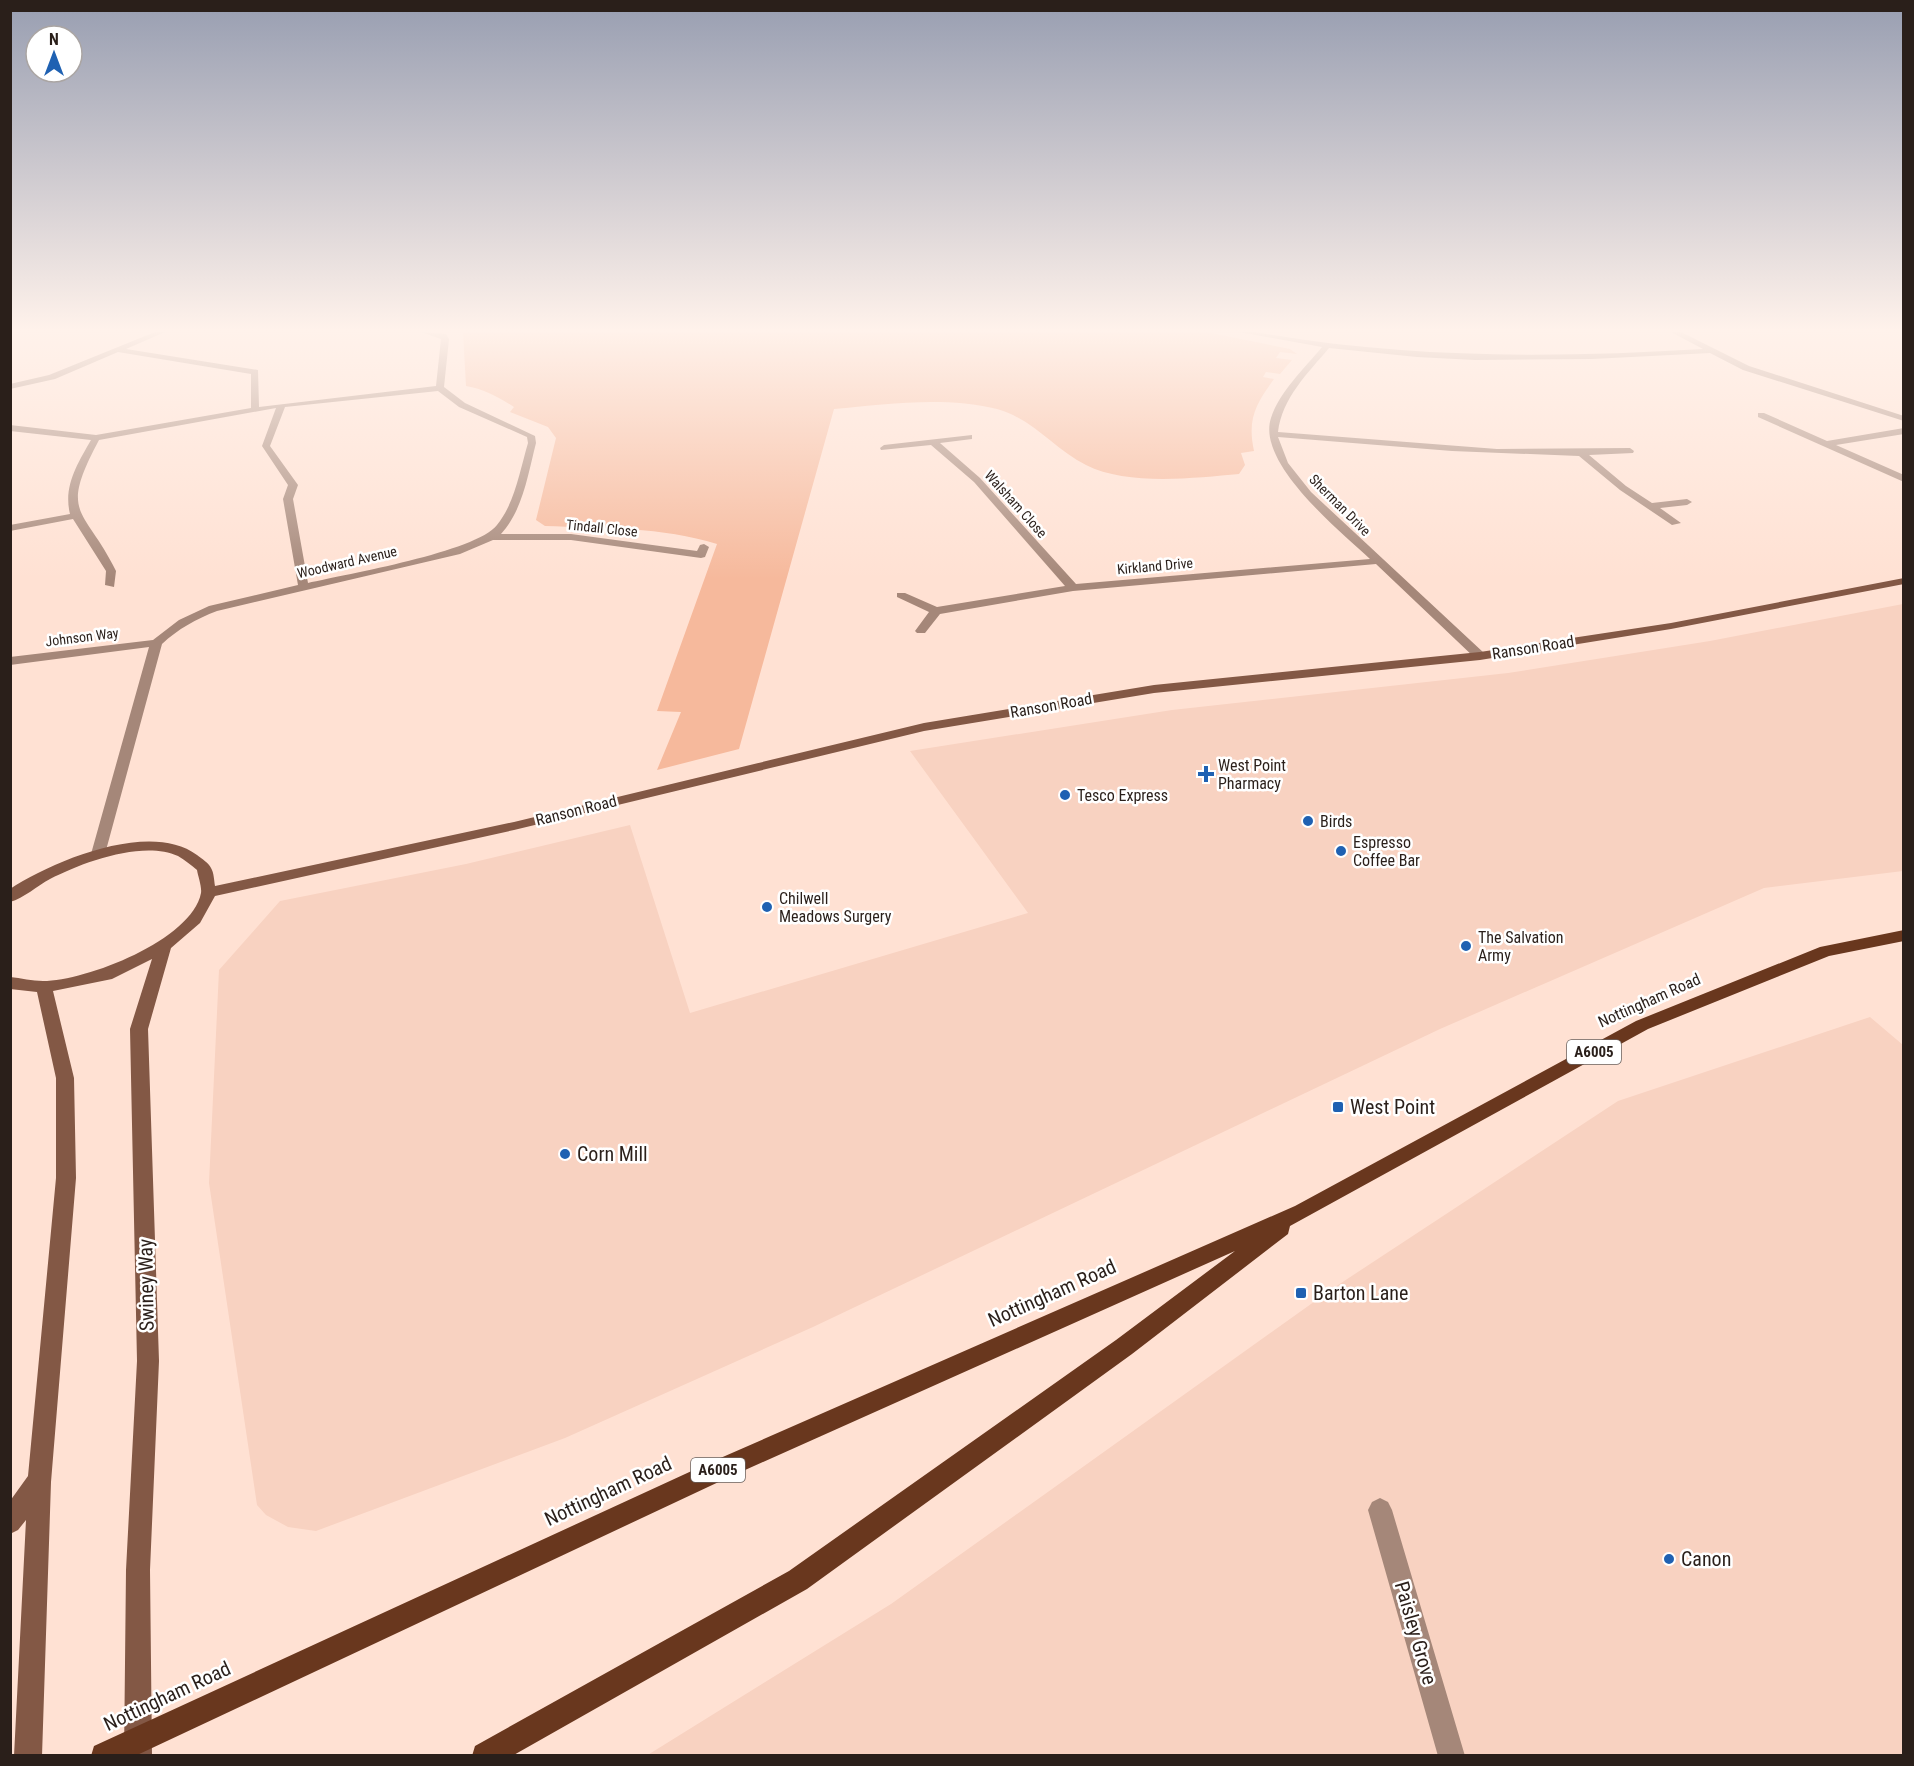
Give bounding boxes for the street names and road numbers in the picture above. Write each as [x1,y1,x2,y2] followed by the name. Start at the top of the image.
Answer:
[982,467,1051,541] street label: Walsham Close
[1306,471,1374,539] street label: Sherman Drive
[566,516,639,540] street label: Tindall Close
[296,543,399,581] street label: Woodward Avenue
[1116,555,1194,577] street label: Kirkland Drive
[44,625,120,649] street label: Johnson Way
[1491,632,1575,663] street label: Ranson Road
[1009,689,1093,722] street label: Ranson Road
[534,791,619,830] street label: Ranson Road
[1595,969,1703,1031] street label: Nottingham Road
[1567,1040,1621,1064] road number: A6005
[133,1239,159,1331] street label: Swiney Way
[984,1254,1120,1332] street label: Nottingham Road
[541,1451,675,1531] street label: Nottingham Road
[691,1458,745,1482] road number: A6005
[1390,1579,1442,1687] street label: Paisley Grove
[100,1656,234,1736] street label: Nottingham Road

